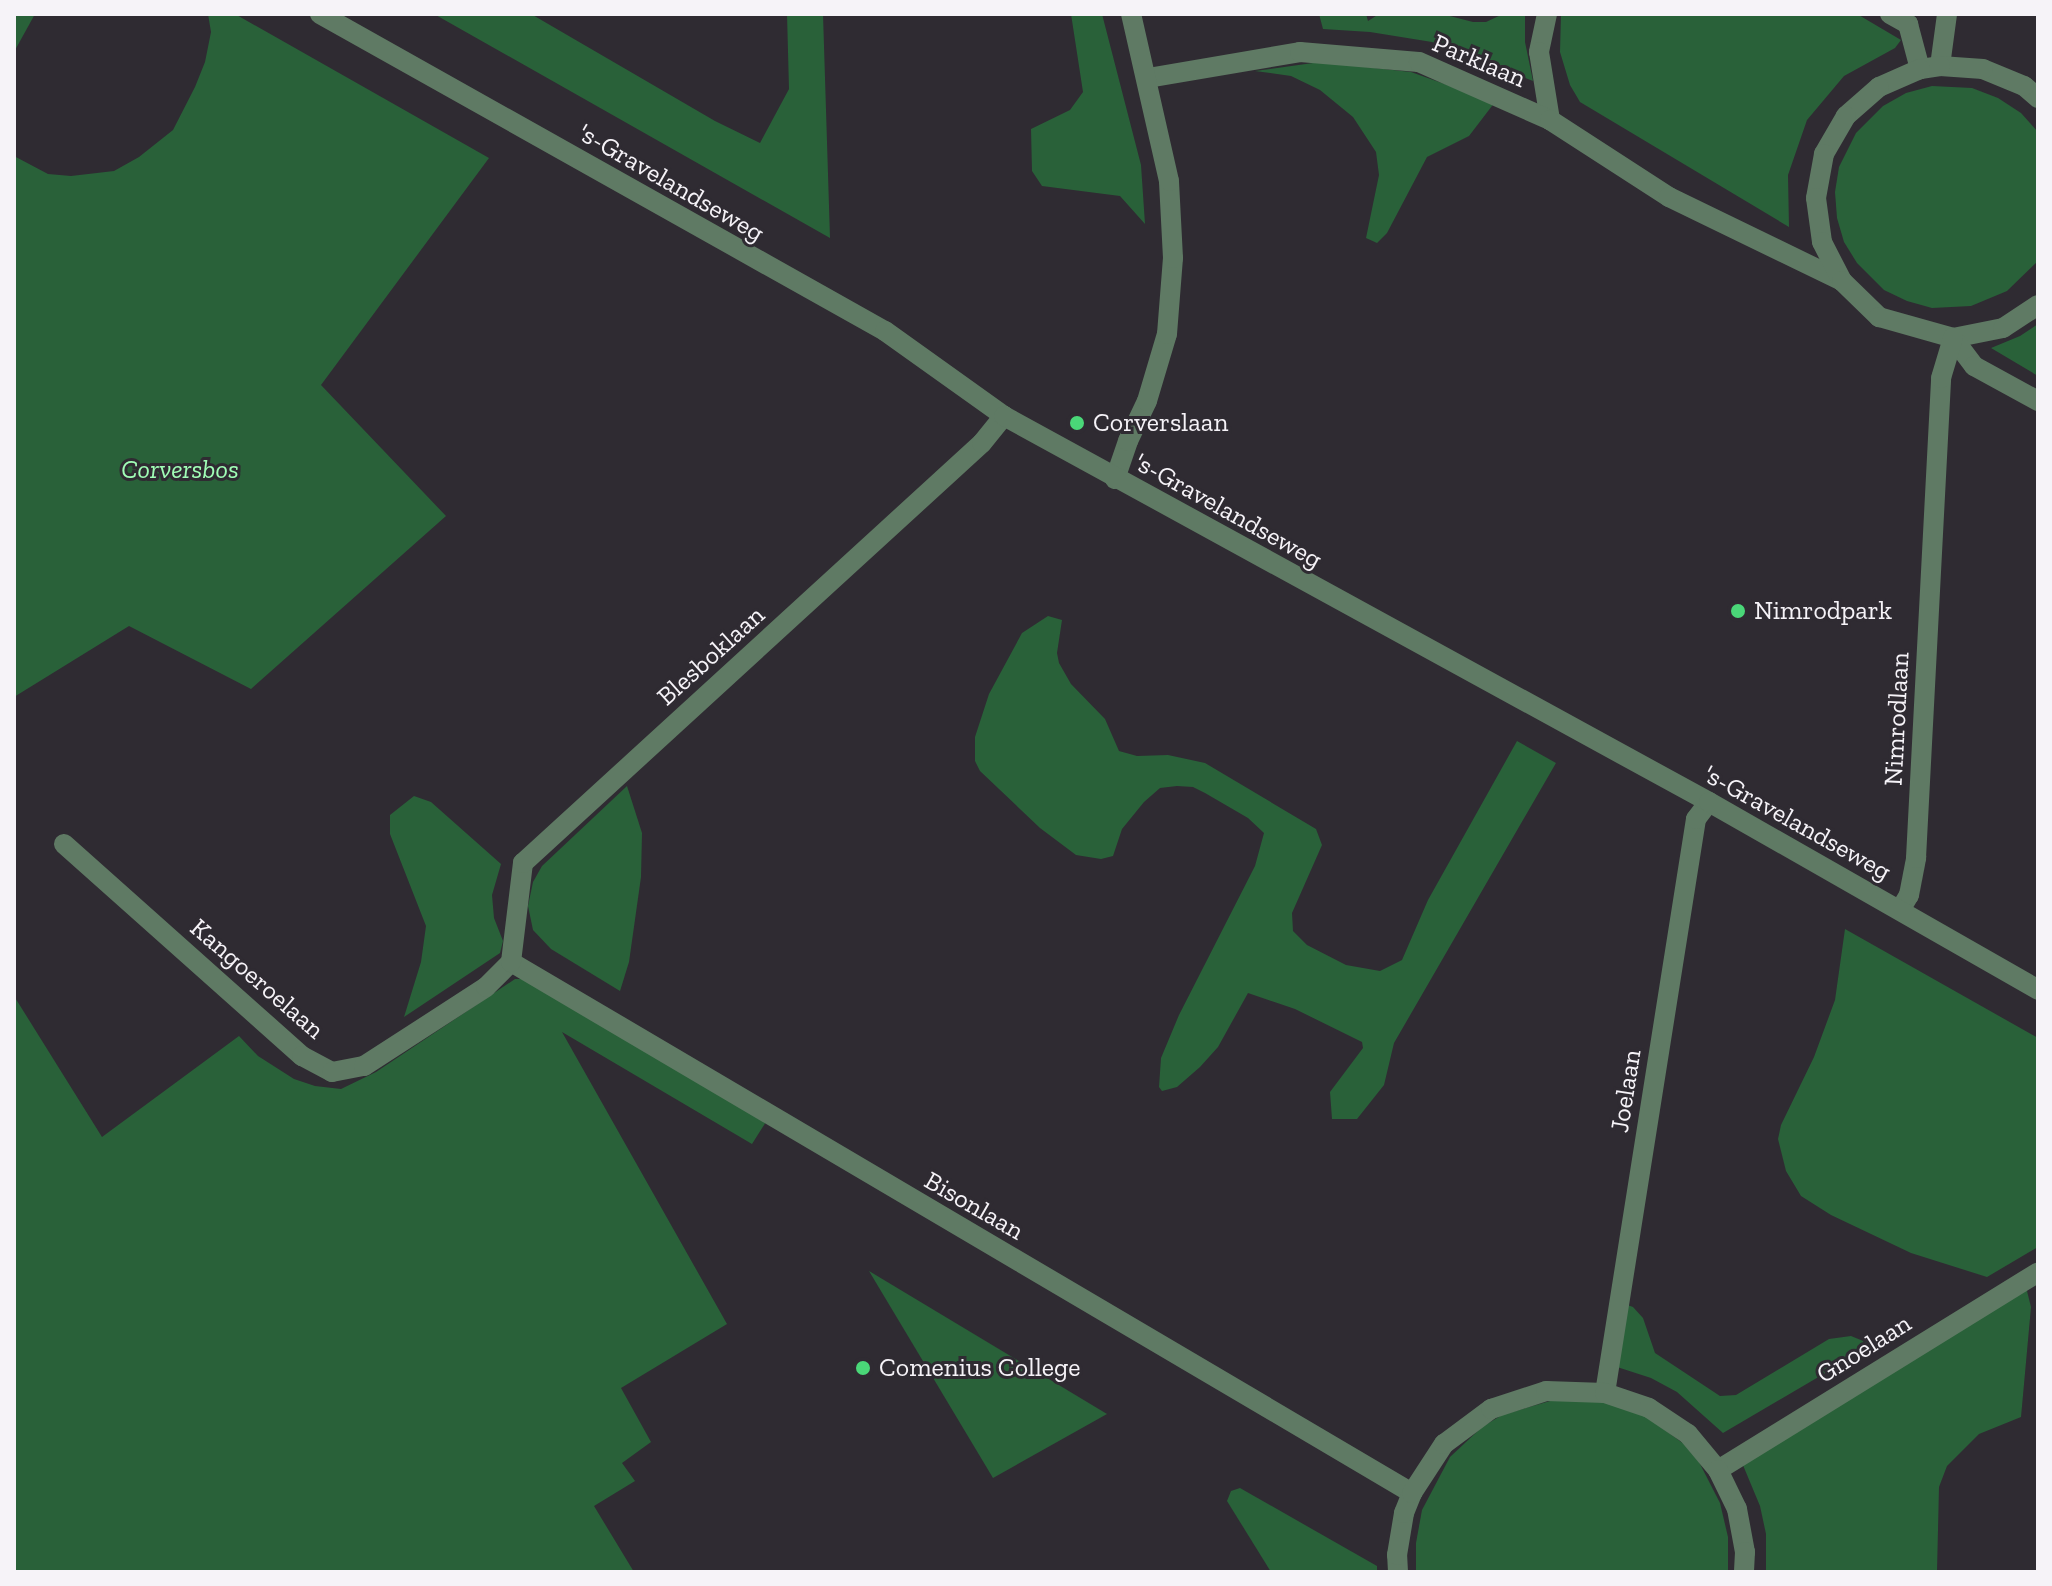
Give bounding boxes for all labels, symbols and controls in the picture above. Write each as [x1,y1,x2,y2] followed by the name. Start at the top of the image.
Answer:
[1428,27,1530,95] street label: Parklaan
[573,117,769,249] street label: 's-Gravelandseweg
[1093,407,1228,439] place label: Corverslaan
[1068,414,1086,432] marker: Corverslaan
[1129,447,1327,575] street label: 's-Gravelandseweg
[121,454,239,486] park label: Corversbos
[1754,595,1892,627] place label: Nimrodpark
[651,600,771,712] street label: Blesboklaan
[1729,602,1747,620] marker: Nimrodpark
[1878,651,1916,787] street label: Nimrodlaan
[1698,759,1896,887] street label: 's-Gravelandseweg
[184,912,330,1046] street label: Kangoeroelaan
[1604,1047,1648,1135] street label: Joelaan
[919,1165,1029,1247] street label: Bisonlaan
[1811,1308,1917,1390] street label: Gnoelaan
[879,1352,1080,1384] place label: Comenius College
[854,1359,872,1377] marker: Comenius College

